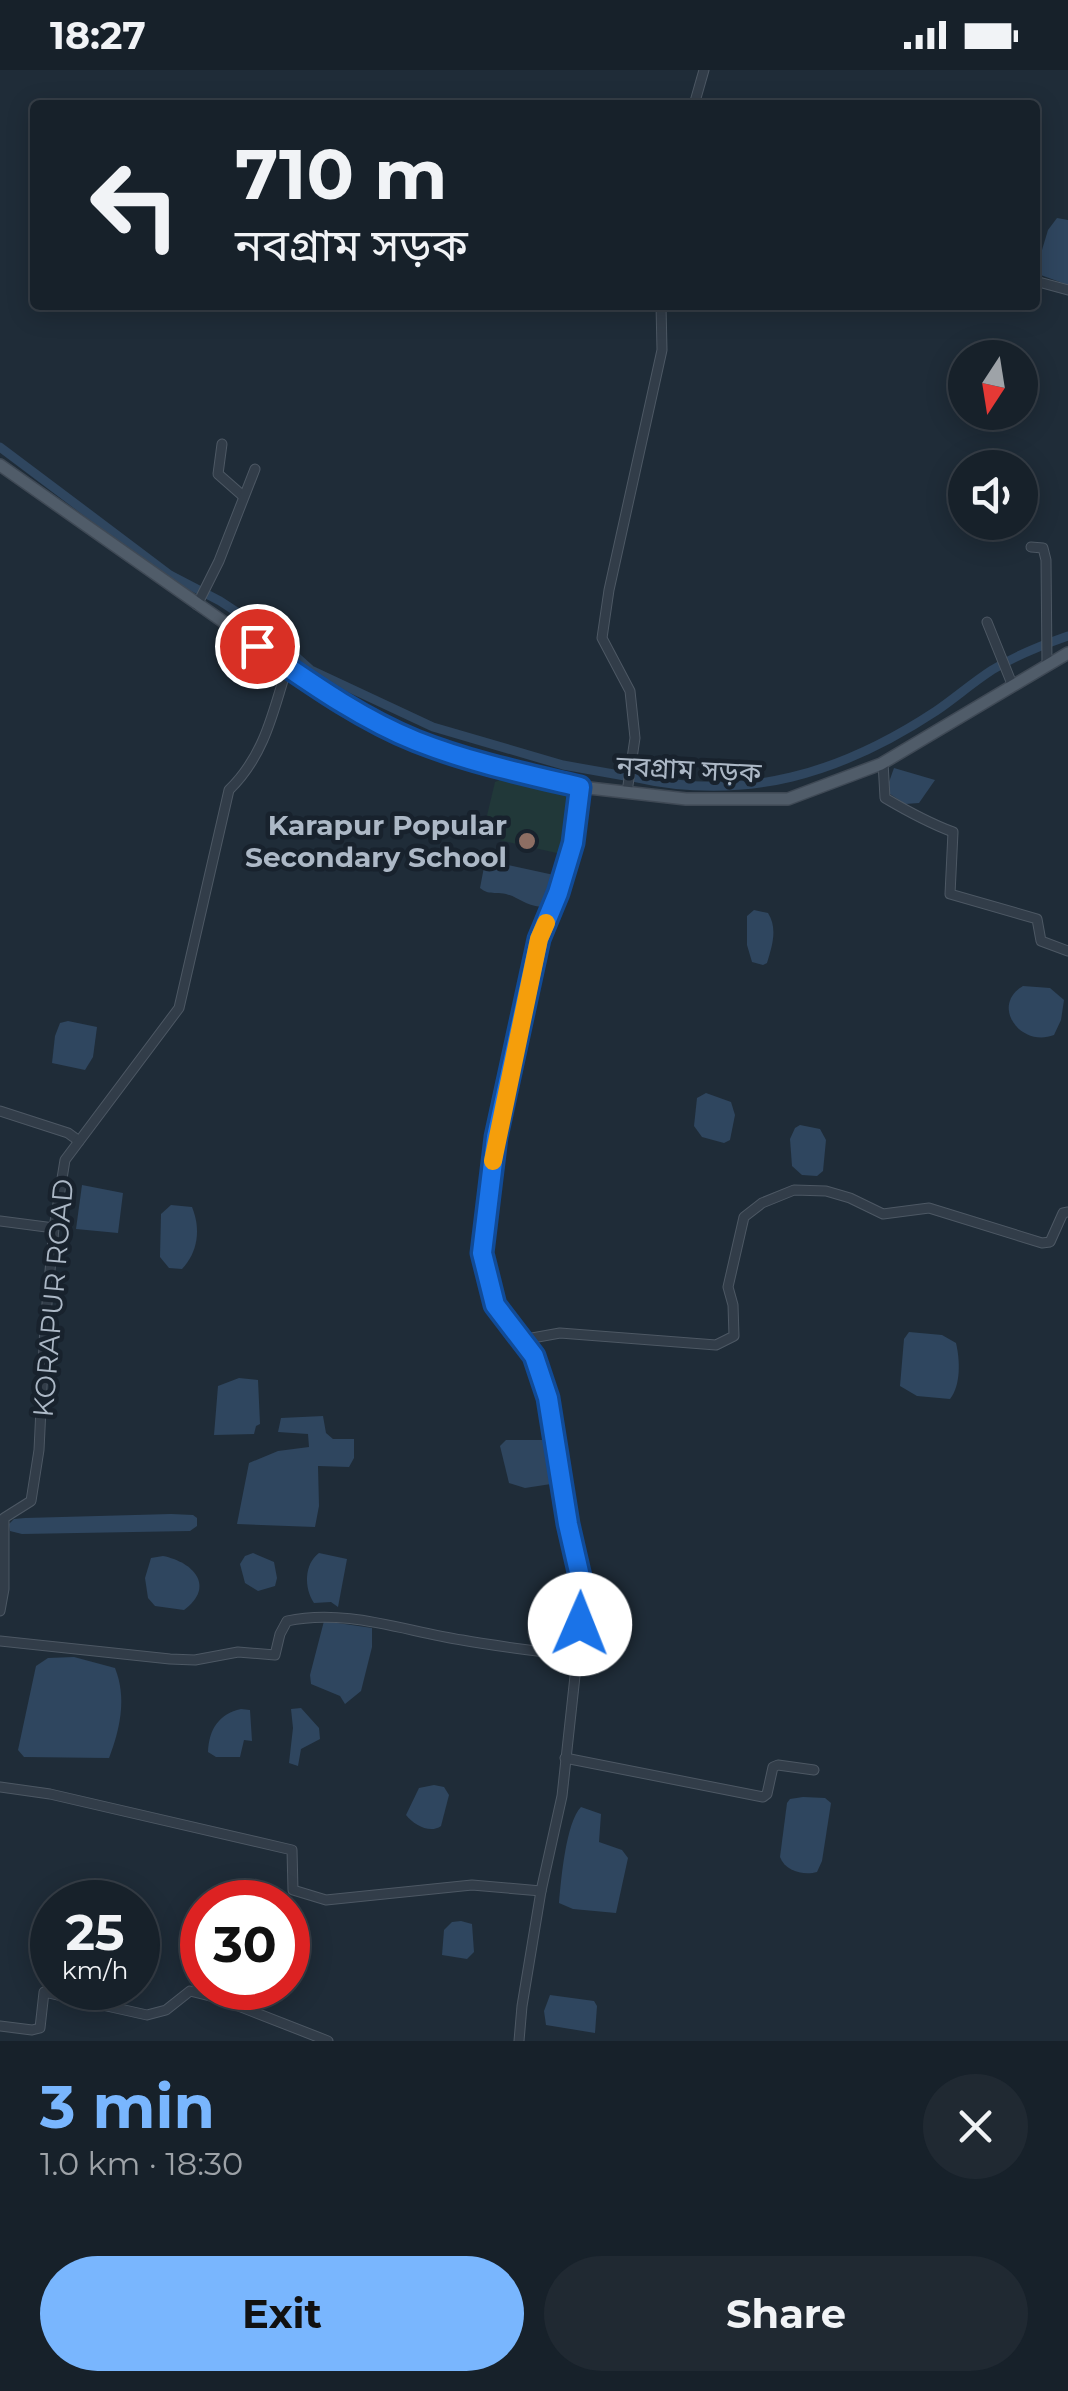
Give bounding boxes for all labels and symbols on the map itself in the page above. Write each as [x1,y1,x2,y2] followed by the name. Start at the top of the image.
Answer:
[948,340,1038,430] north arrow
[215,604,300,689] pin
[615,748,763,790] street label: নবগ্রাম সড়ক
[245,808,507,874] place label: Karapur Popular Secondary School
[516,830,538,852] marker: Karapur Popular Secondary School
[26,1177,80,1419] street label: KORAPUR ROAD
[528,1572,632,1676] position arrow
[180,1880,310,2010] speed limit sign: 30

